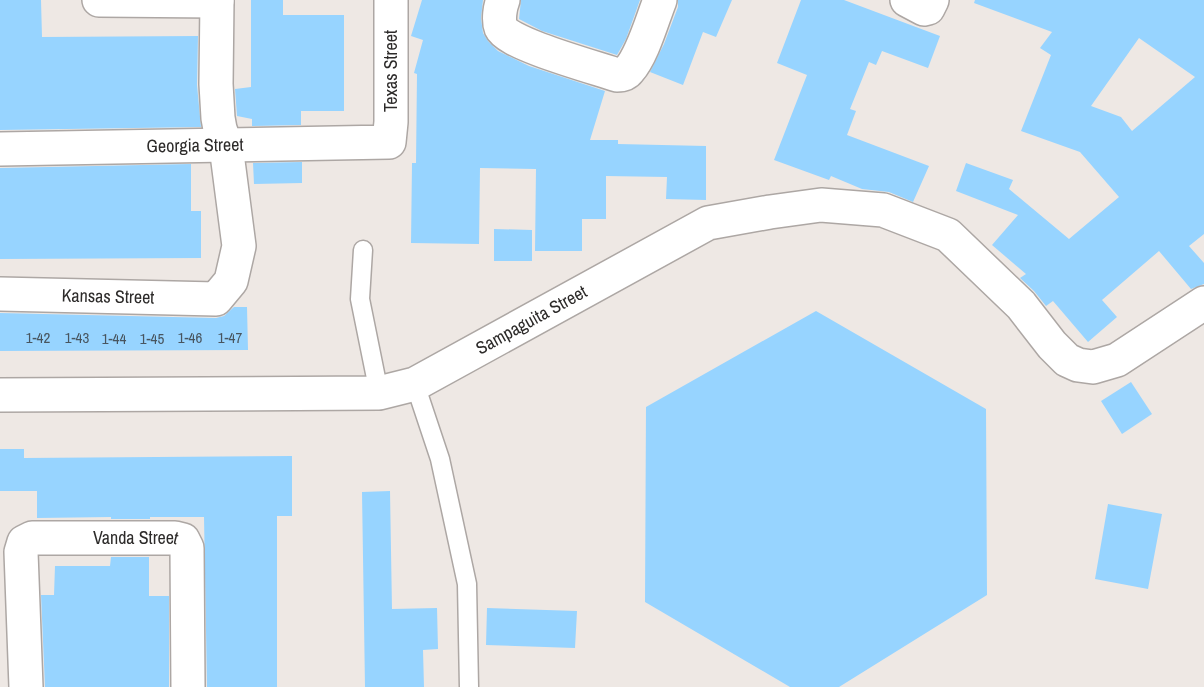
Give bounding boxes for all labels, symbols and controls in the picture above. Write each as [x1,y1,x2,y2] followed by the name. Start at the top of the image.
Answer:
[378,30,403,112] street label: Texas Street
[146,132,244,158] street label: Georgia Street
[471,279,591,360] street label: Sampaguita Street
[61,282,155,310] street label: Kansas Street
[26,327,50,348] house number: 1-42
[65,327,89,348] house number: 1-43
[178,327,202,348] house number: 1-46
[218,327,242,348] house number: 1-47
[102,328,126,349] house number: 1-44
[140,328,164,349] house number: 1-45
[93,525,181,550] street label: Vanda Street

